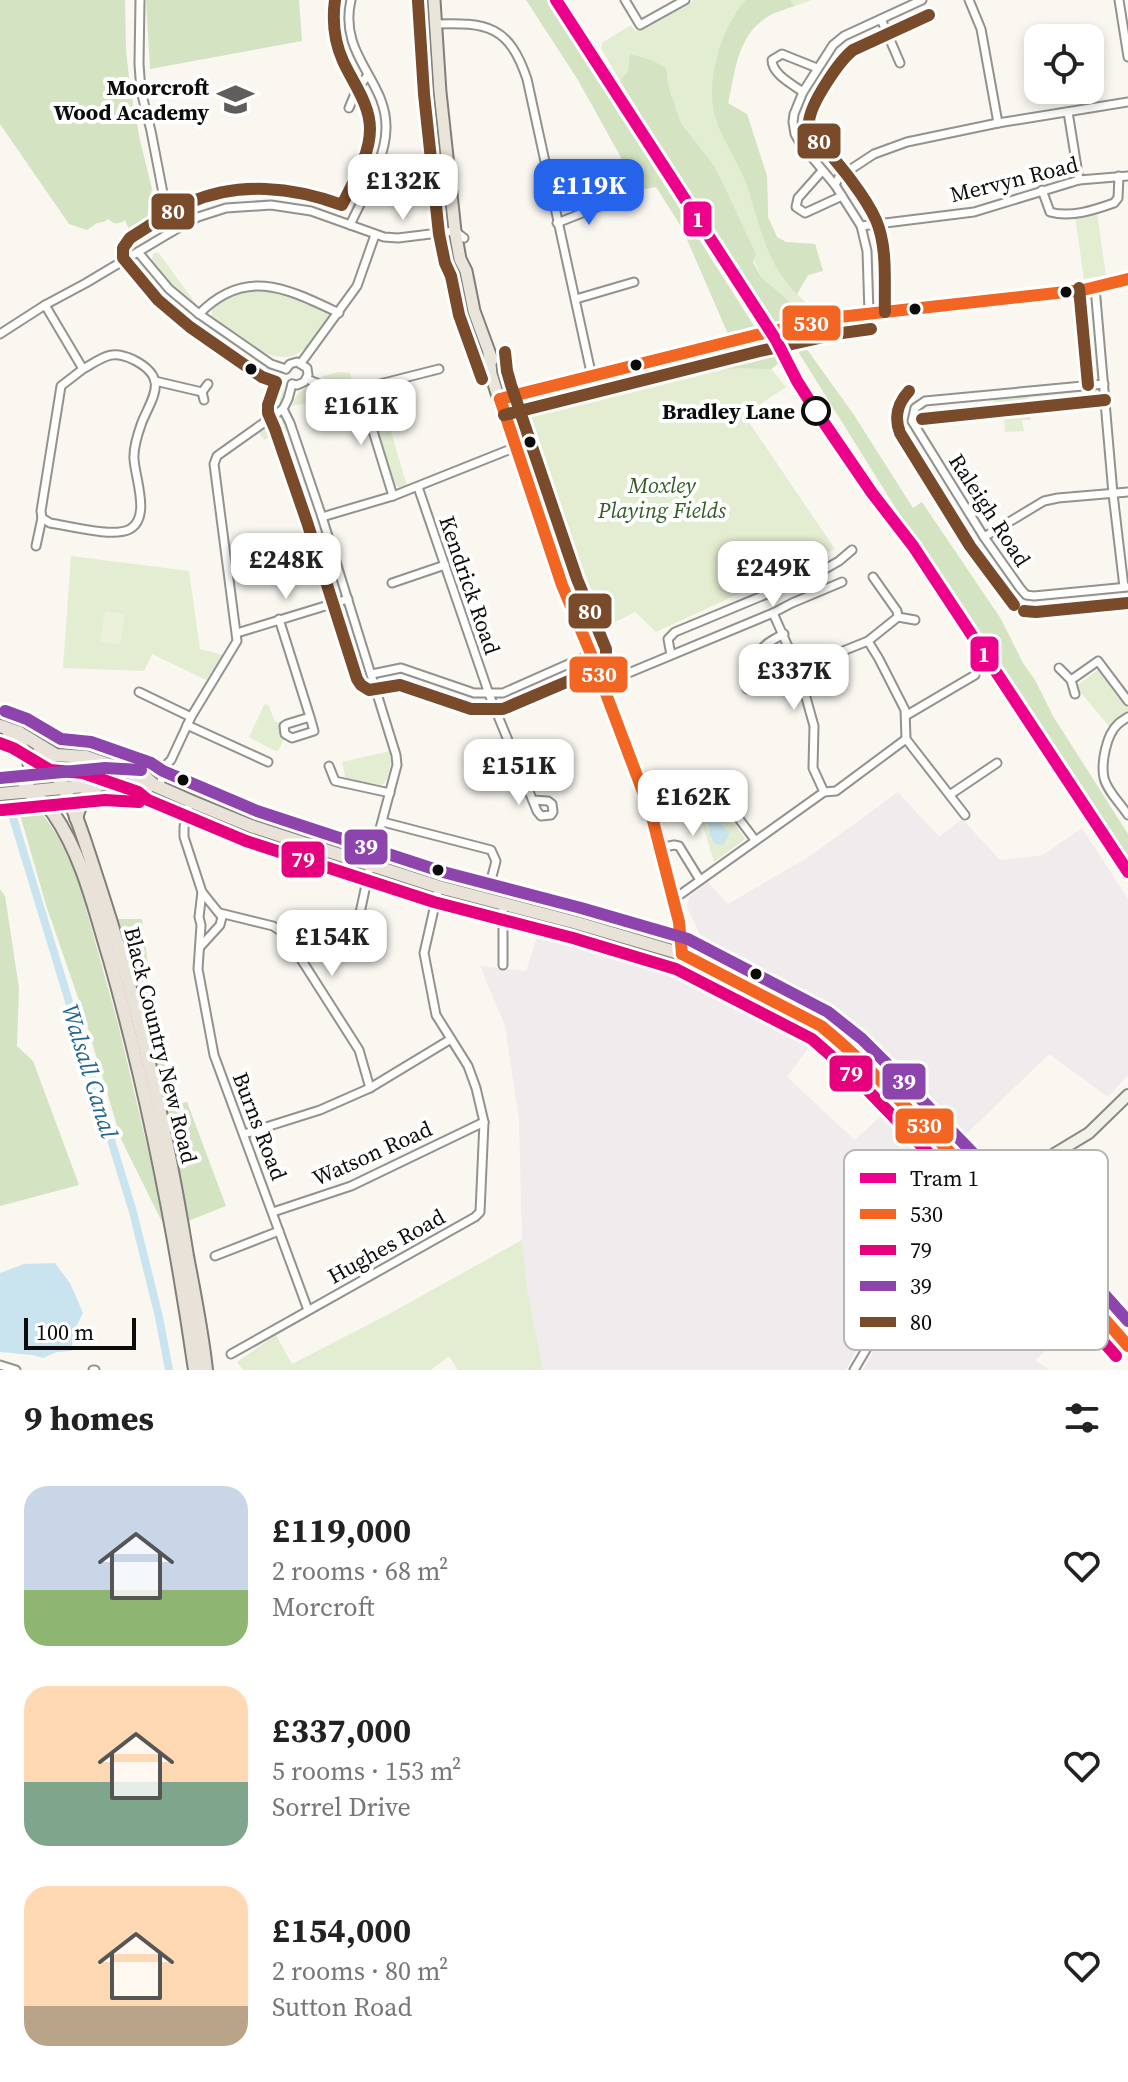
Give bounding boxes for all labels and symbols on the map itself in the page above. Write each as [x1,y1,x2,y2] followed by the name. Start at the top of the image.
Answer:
[54,72,210,127] place label: Moorcroft Wood Academy
[216,81,254,119] school or university icon: Moorcroft Wood Academy
[796,122,842,160] line badge: 80
[807,126,831,156] text: 80
[947,148,1082,209] street label: Mervyn Road
[347,154,459,222] pin: £132K
[533,159,645,227] pin: £119K
[150,192,196,231] line badge: 80
[161,196,185,226] text: 80
[682,200,713,238] line badge: 1
[692,204,704,234] text: 1
[1058,284,1074,300] unlabelled marker
[907,301,923,317] unlabelled marker
[781,304,842,342] line badge: 530
[793,308,829,338] text: 530
[628,357,644,373] unlabelled marker
[243,361,259,377] unlabelled marker
[305,379,417,447] pin: £161K
[662,396,795,426] place label: Bradley Lane
[802,397,830,425] marker: Bradley Lane
[522,434,538,450] unlabelled marker
[942,448,1038,573] street label: Raleigh Road
[597,470,726,525] park label: Moxley Playing Fields
[432,512,508,659] street label: Kendrick Road
[230,533,342,601] pin: £248K
[717,541,829,609] pin: £249K
[567,592,613,630] line badge: 80
[578,596,602,626] text: 80
[969,635,1000,673] line badge: 1
[978,639,990,669] text: 1
[738,644,850,712] pin: £337K
[568,655,629,694] line badge: 530
[581,659,617,689] text: 530
[463,739,575,807] pin: £151K
[637,770,749,838] pin: £162K
[175,772,191,788] unlabelled marker
[343,828,389,866] line badge: 39
[354,831,378,861] text: 39
[280,840,326,879] line badge: 79
[291,844,315,874] text: 79
[430,862,446,878] unlabelled marker
[276,910,388,978] pin: £154K
[117,924,205,1167] street label: Black Country New Road
[748,966,764,982] unlabelled marker
[54,1000,126,1142] water label: Walsall Canal
[828,1054,874,1093] line badge: 79
[839,1058,863,1088] text: 79
[881,1062,927,1101] line badge: 39
[892,1066,916,1096] text: 39
[226,1068,295,1185] street label: Burns Road
[894,1107,955,1145] line badge: 530
[906,1110,942,1140] text: 530
[307,1113,437,1193] street label: Watson Road
[844,1150,1108,1350] legend
[910,1163,979,1193] text: Tram 1
[910,1199,943,1229] text: 530
[322,1201,450,1291] street label: Hughes Road
[910,1235,932,1265] text: 79
[910,1271,932,1301] text: 39
[910,1307,932,1337] text: 80
[24,1314,136,1350] scale bar

